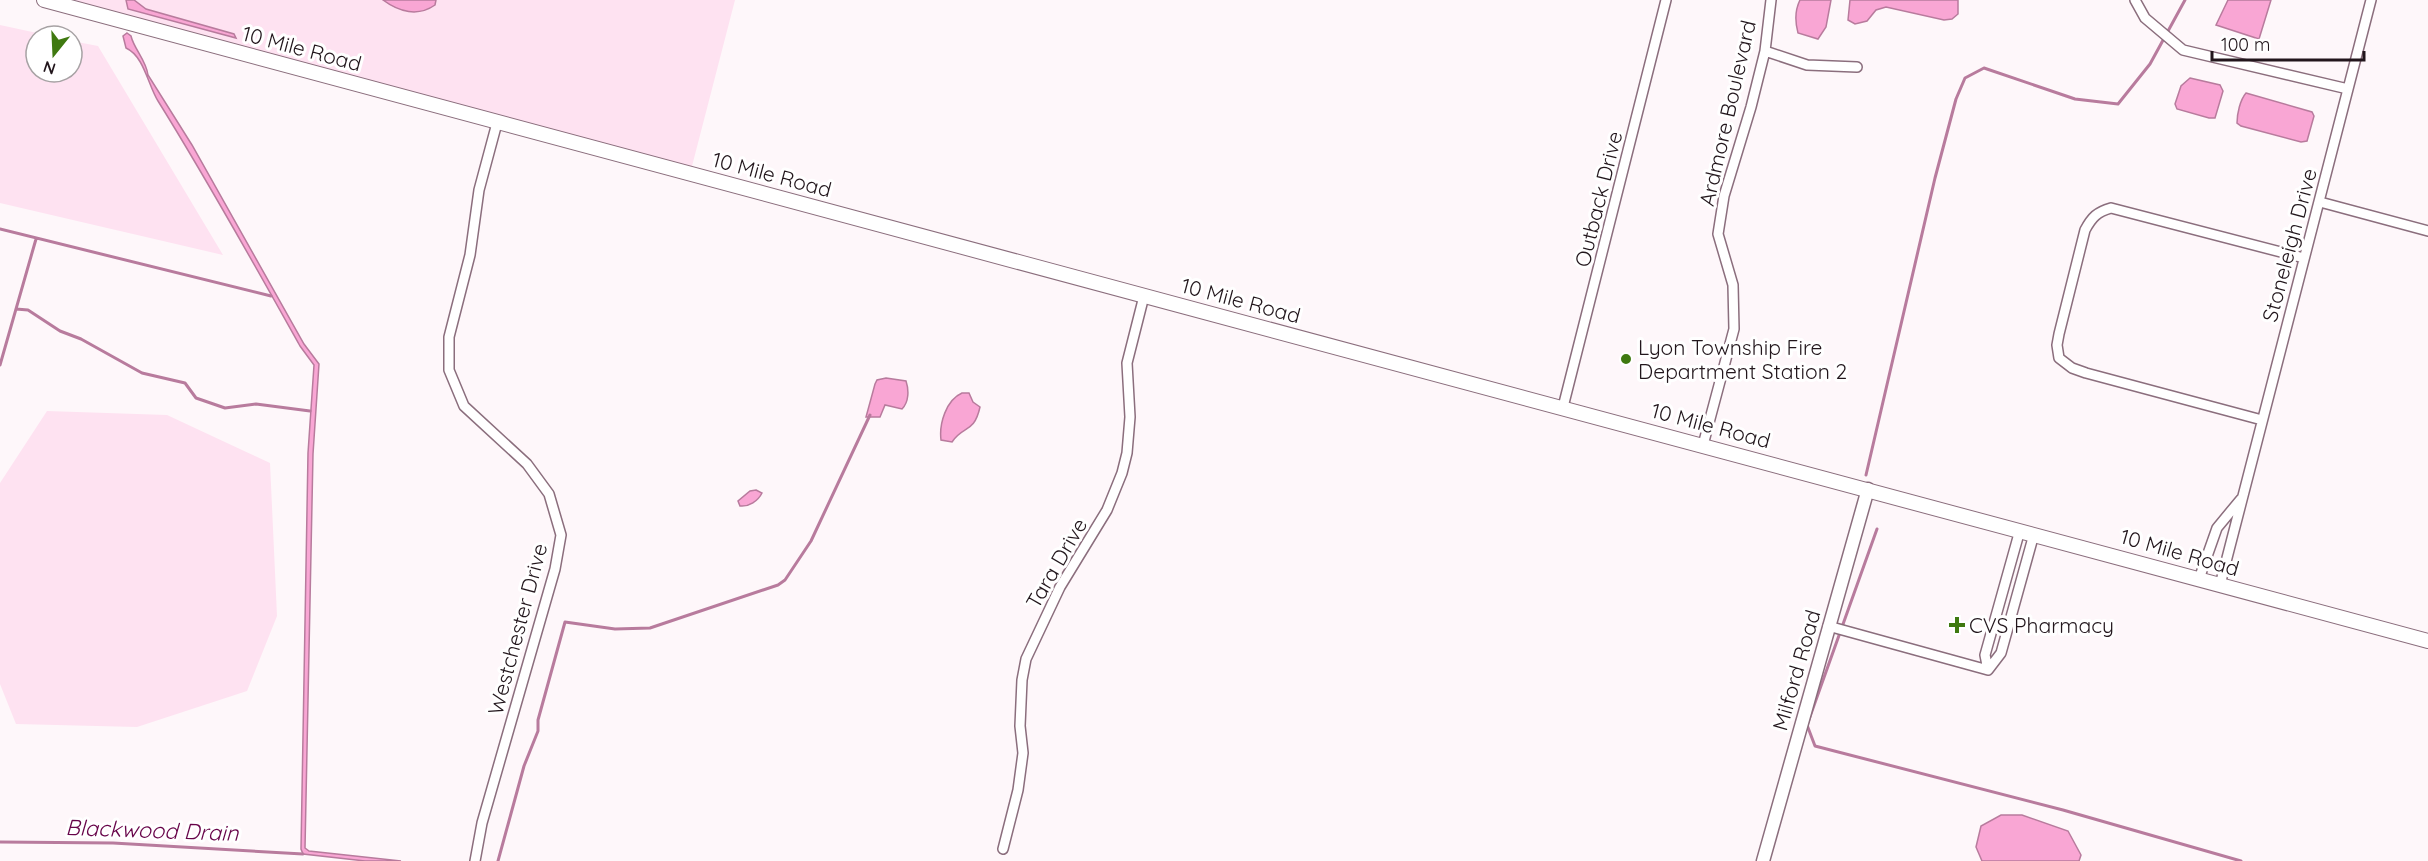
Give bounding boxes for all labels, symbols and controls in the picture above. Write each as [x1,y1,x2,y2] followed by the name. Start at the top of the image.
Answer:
[1693,18,1761,208] street label: Ardmore Boulevard
[240,20,364,76] street label: 10 Mile Road
[24,24,84,84] north arrow
[2212,24,2364,62] scale bar
[2221,33,2270,56] text: 100 m
[41,57,58,80] text: N
[1569,128,1627,270] street label: Outback Drive
[710,146,834,202] street label: 10 Mile Road
[2256,165,2322,325] street label: Stoneleigh Drive
[1179,272,1303,328] street label: 10 Mile Road
[1638,334,1847,384] place label: Lyon Township Fire Department Station 2
[1619,352,1633,366] marker: Lyon Township Fire Department Station 2
[1649,397,1773,453] street label: 10 Mile Road
[1020,513,1092,613] street label: Tara Drive
[2118,523,2242,581] street label: 10 Mile Road
[482,540,552,718] street label: Westchester Drive
[1766,607,1826,733] street label: Milford Road
[1969,612,2114,638] place label: CVS Pharmacy
[1950,618,1964,632] marker: CVS Pharmacy
[65,813,240,847] water label: Blackwood Drain

